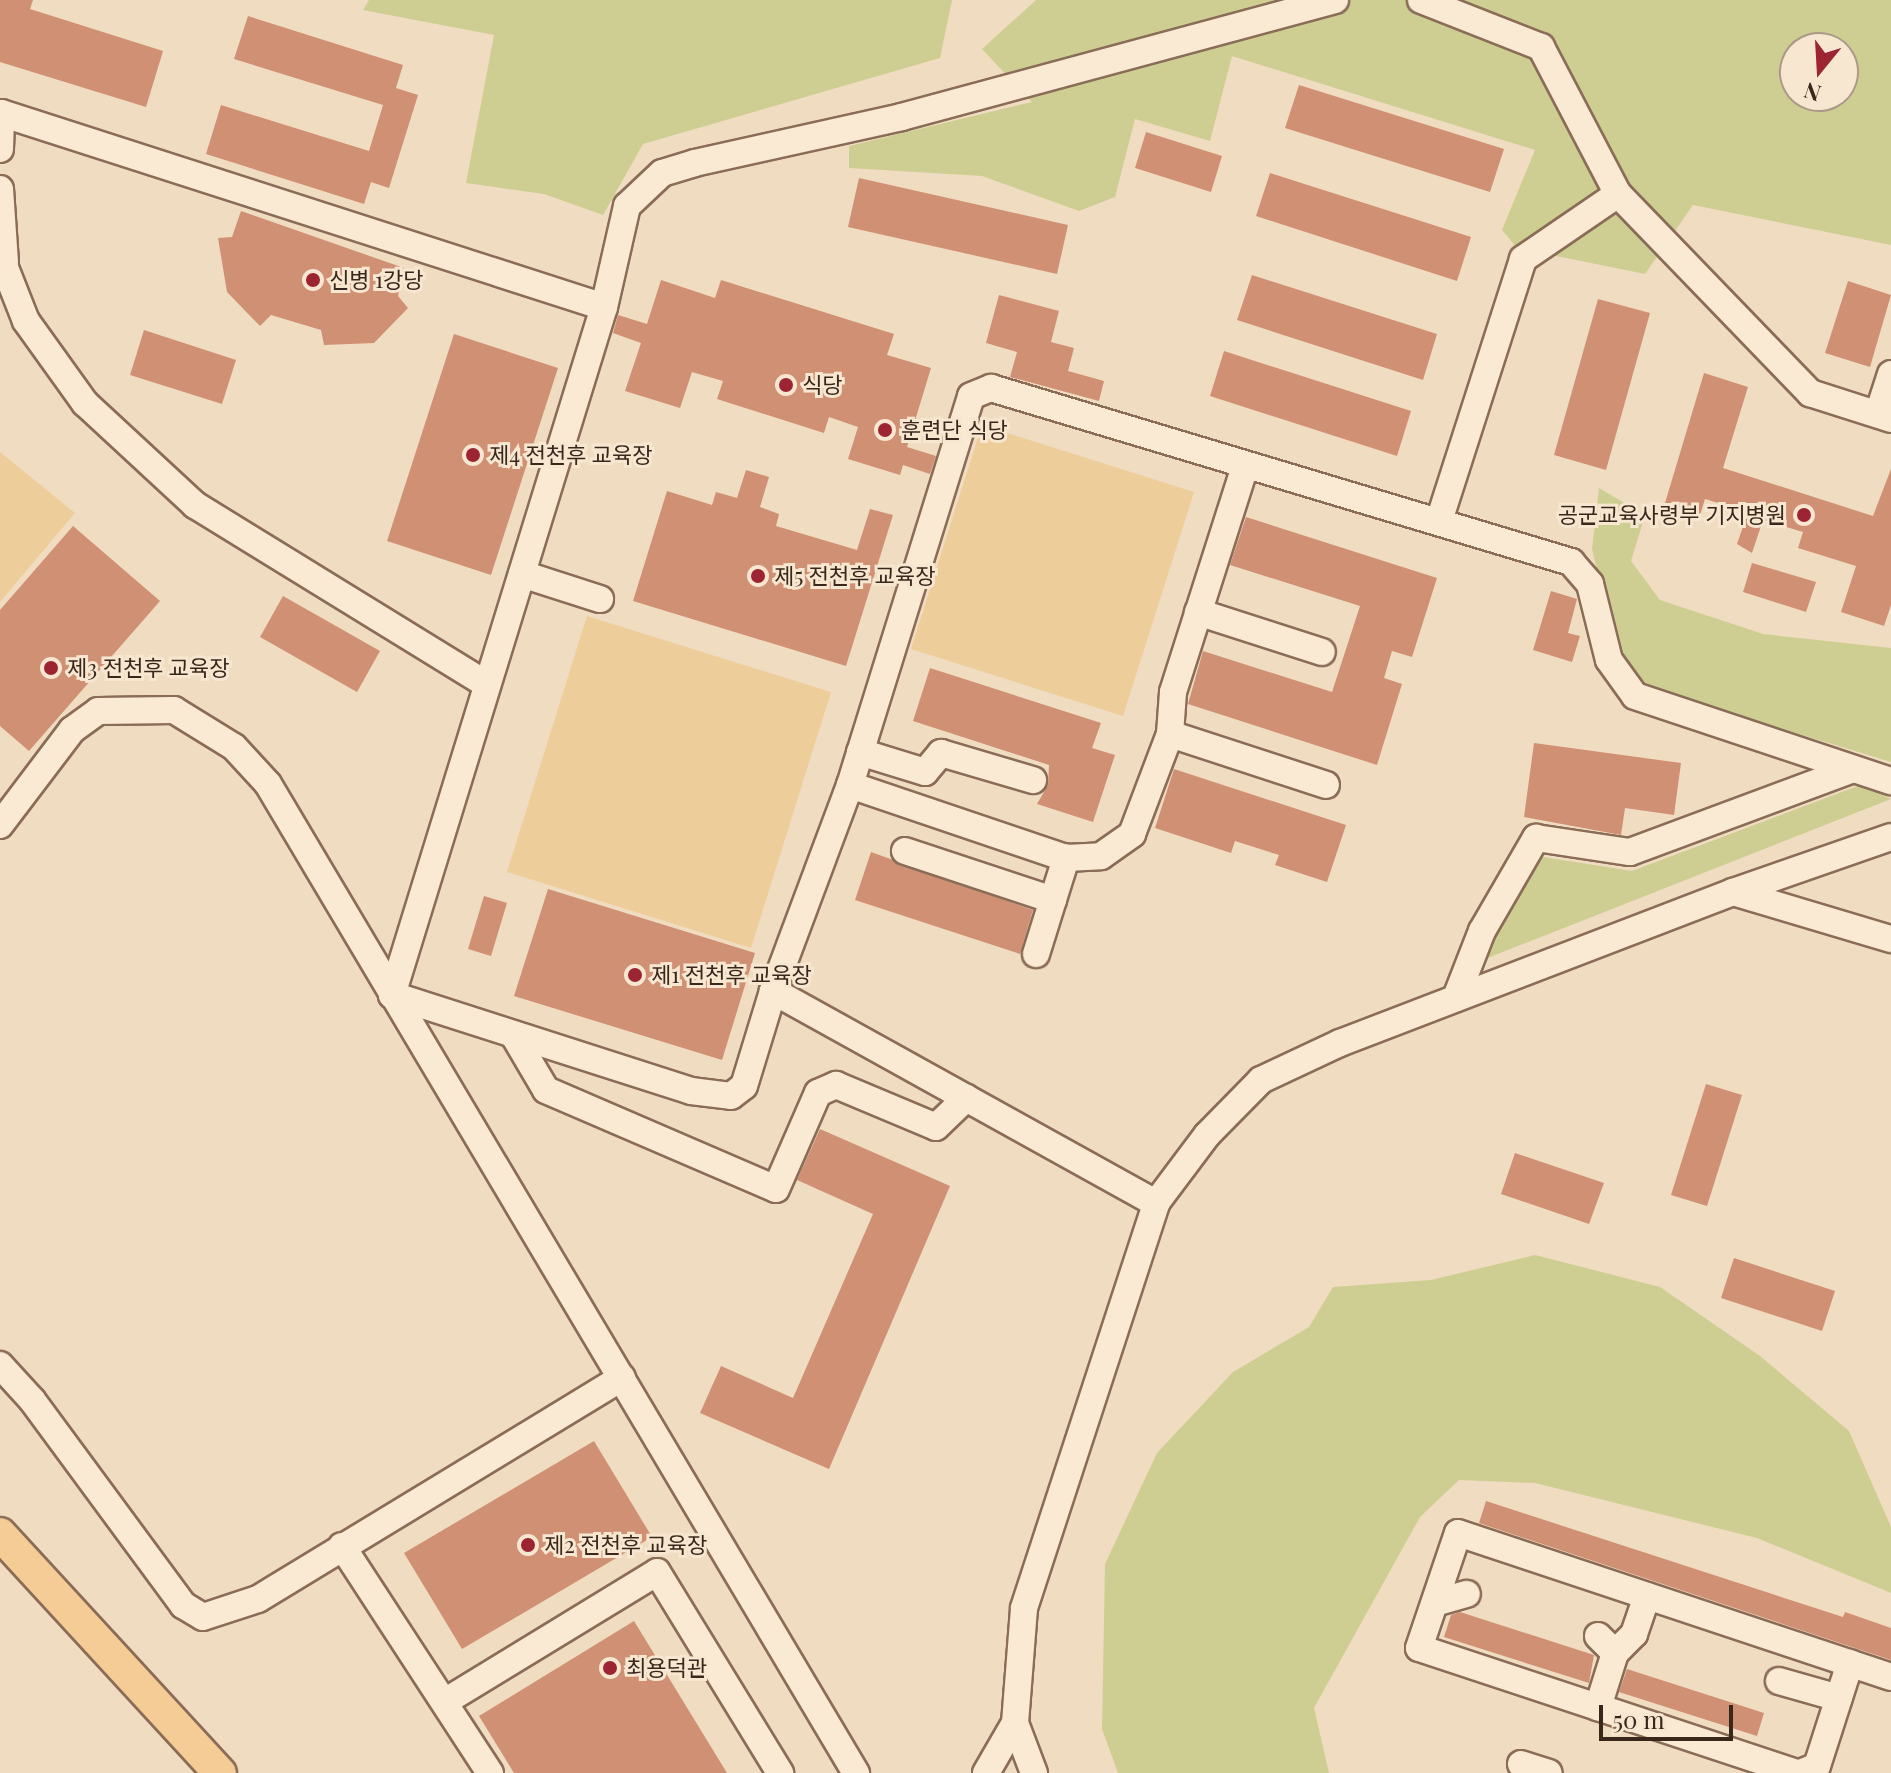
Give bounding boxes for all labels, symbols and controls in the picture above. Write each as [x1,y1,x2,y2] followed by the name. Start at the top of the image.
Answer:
[1779,32,1859,112] north arrow
[1800,76,1824,110] text: N
[329,267,424,293] place label: 신병 1강당
[304,271,322,289] marker: 신병 1강당
[802,372,842,398] place label: 식당
[777,376,795,394] marker: 식당
[901,417,1008,443] place label: 훈련단 식당
[876,421,894,439] marker: 훈련단 식당
[489,442,653,468] place label: 제4 전천후 교육장
[464,446,482,464] marker: 제4 전천후 교육장
[1558,502,1786,528] place label: 공군교육사령부 기지병원
[1793,504,1815,526] marker: 공군교육사령부 기지병원
[774,563,936,589] place label: 제5 전천후 교육장
[749,567,767,585] marker: 제5 전천후 교육장
[67,655,230,681] place label: 제3 전천후 교육장
[42,659,60,677] marker: 제3 전천후 교육장
[651,962,812,988] place label: 제1 전천후 교육장
[626,966,644,984] marker: 제1 전천후 교육장
[544,1532,707,1558] place label: 제2 전천후 교육장
[519,1536,537,1554] marker: 제2 전천후 교육장
[626,1655,707,1681] place label: 최용덕관
[601,1659,619,1677] marker: 최용덕관
[1603,1689,1737,1739] scale bar
[1613,1703,1665,1735] text: 50 m

